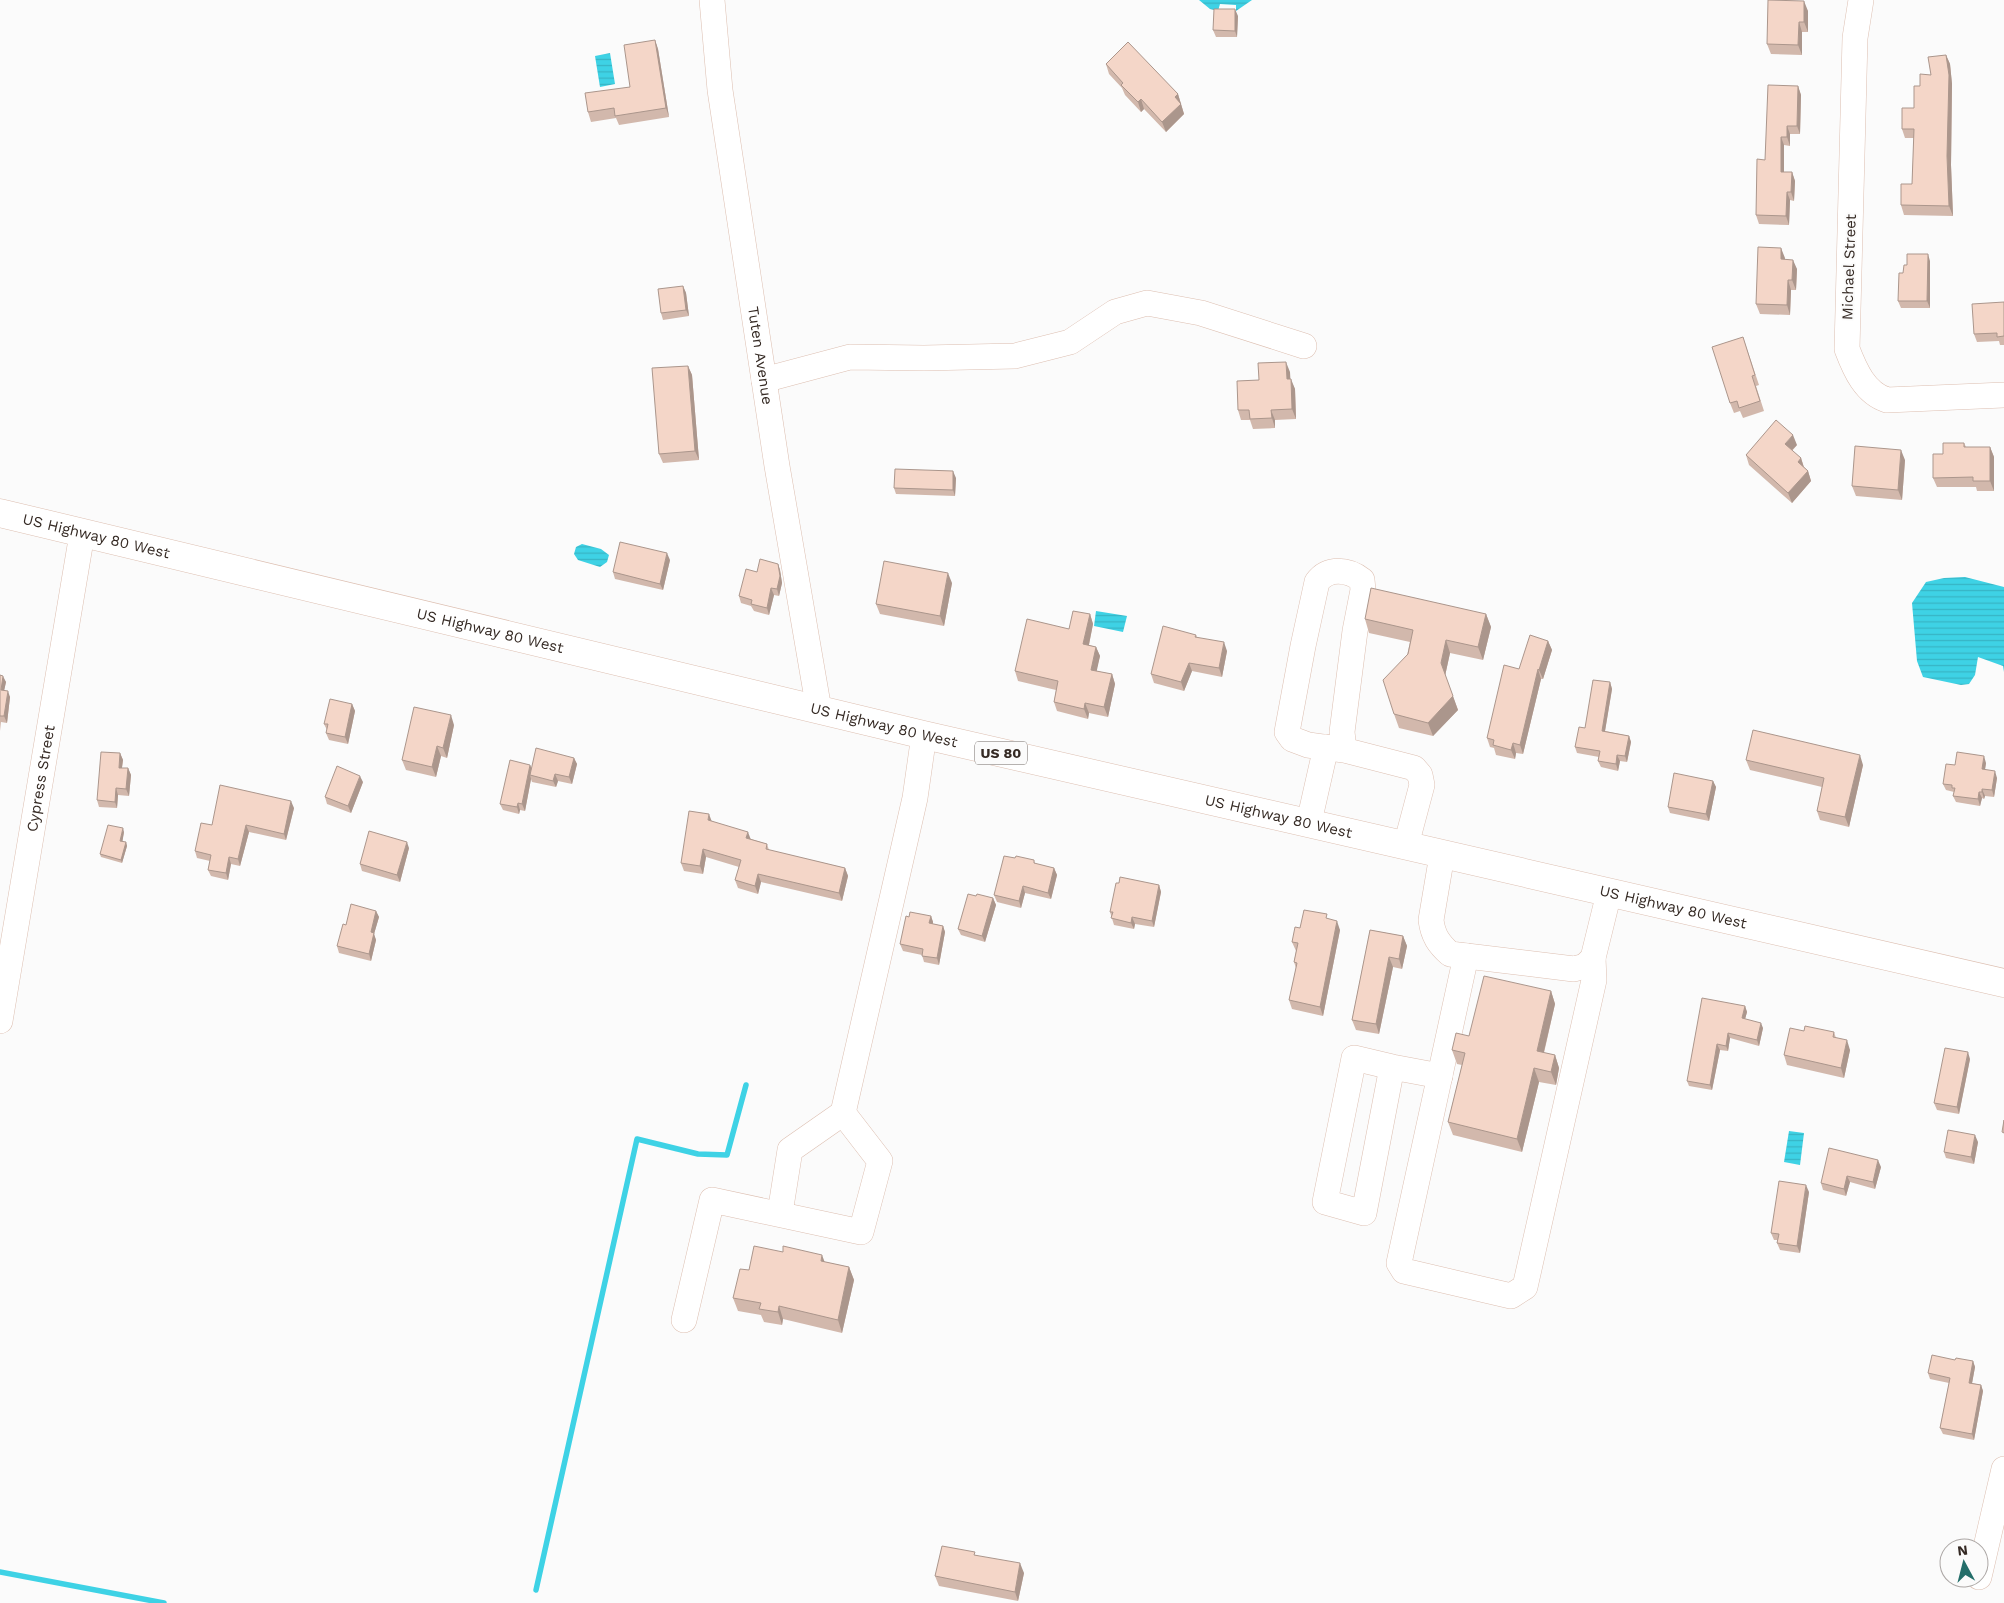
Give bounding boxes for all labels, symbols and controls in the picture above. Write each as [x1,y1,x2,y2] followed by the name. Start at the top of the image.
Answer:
[1838,213,1860,320] street label: Michael Street
[744,305,777,406] street label: Tuten Avenue
[21,510,172,563] street label: US Highway 80 West
[415,604,566,657] street label: US Highway 80 West
[809,699,960,752] street label: US Highway 80 West
[23,723,59,833] street label: Cypress Street
[975,741,1027,764] road number: US 80
[1203,791,1355,842] street label: US Highway 80 West
[1598,881,1749,933] street label: US Highway 80 West
[1939,1538,1989,1588] north arrow
[1956,1542,1969,1559] text: N

